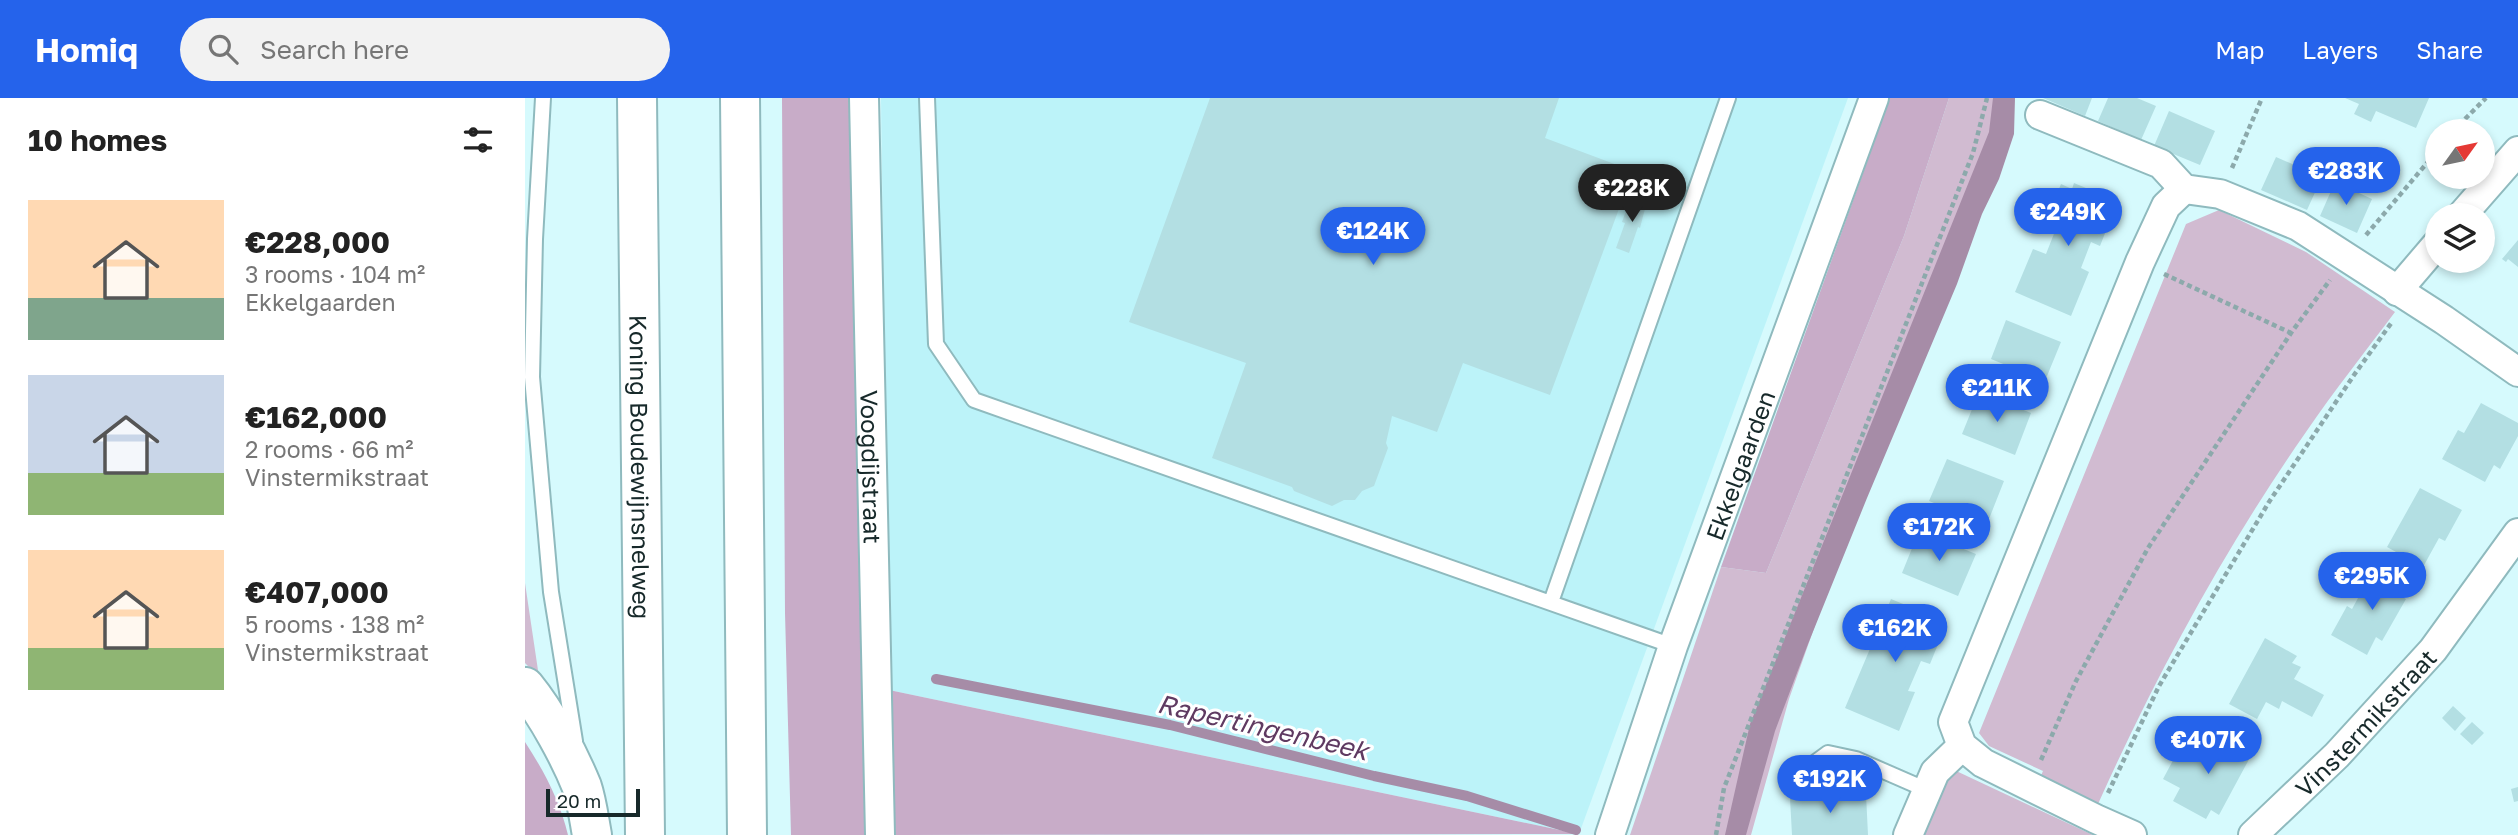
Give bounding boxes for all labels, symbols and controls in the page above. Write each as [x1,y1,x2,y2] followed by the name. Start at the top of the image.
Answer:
[180,18,670,81] search box
[35,30,138,69] text: Homiq
[204,30,242,68] icon: search
[260,34,409,65] text: Search here
[2215,35,2264,64] text: Map
[2302,35,2378,64] text: Layers
[2416,35,2483,64] text: Share
[2425,119,2495,189] north arrow
[2425,119,2495,273] map controls
[459,121,497,159] icon: filters
[28,122,167,158] text: 10 homes
[2297,148,2395,207] pin: €283K
[2308,156,2384,184] text: €283K
[1583,164,1681,224] pin: €228K
[1594,173,1670,201] text: €228K
[2019,188,2117,248] pin: €249K
[2030,197,2106,225] text: €249K
[2425,203,2495,273] button: layers
[1324,208,1422,267] pin: €124K
[1336,216,1410,244] text: €124K
[245,224,390,260] text: €228,000
[84,228,168,312] icon: home
[245,260,425,288] text: 3 rooms · 104 m²
[245,288,396,316] text: Ekkelgaarden
[625,315,657,619] street label: Koning Boudewijnsnelweg
[1948,364,2046,424] pin: €211K
[1962,373,2032,401] text: €211K
[1699,386,1780,544] street label: Ekkelgaarden
[856,390,888,544] street label: Voogdijstraat
[245,399,387,435] text: €162,000
[84,403,168,487] icon: home
[245,435,414,463] text: 2 rooms · 66 m²
[245,463,429,491] text: Vinstermikstraat
[1890,504,1988,563] pin: €172K
[1903,512,1975,540] text: €172K
[2323,552,2421,612] pin: €295K
[2334,561,2410,589] text: €295K
[245,574,389,610] text: €407,000
[84,578,168,662] icon: home
[1846,604,1944,664] pin: €162K
[245,610,424,638] text: 5 rooms · 138 m²
[1858,613,1932,641] text: €162K
[245,638,429,666] text: Vinstermikstraat
[2289,643,2442,802] street label: Vinstermikstraat
[1155,688,1374,767] water label: Rapertingenbeek
[2159,716,2257,776] pin: €407K
[2171,725,2245,753] text: €407K
[1781,756,1879,815] pin: €192K
[1793,764,1867,792] text: €192K
[546,786,641,818] scale bar
[557,789,601,812] text: 20 m

